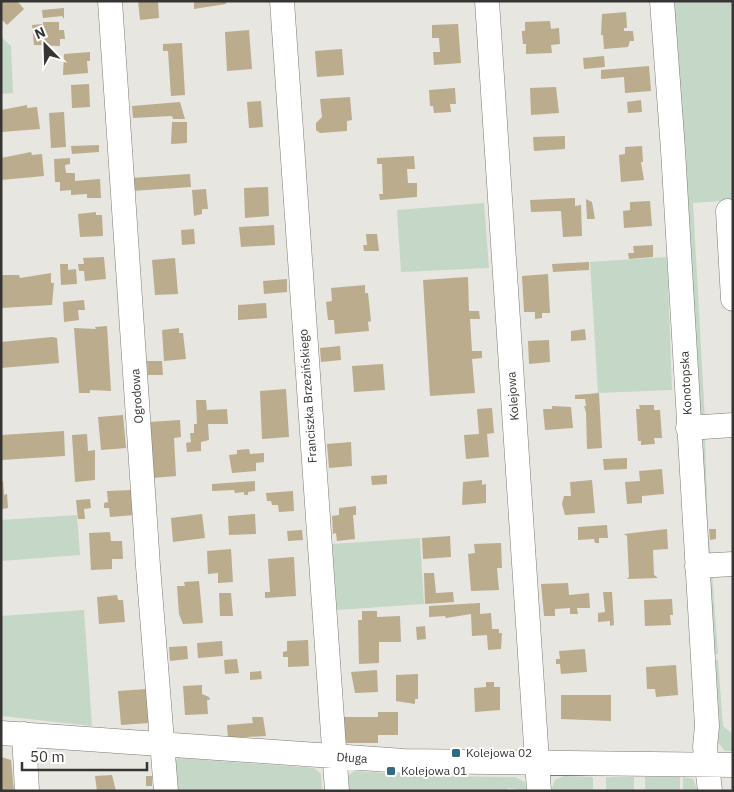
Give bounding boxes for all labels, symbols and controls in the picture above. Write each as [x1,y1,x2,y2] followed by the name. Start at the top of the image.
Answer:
[20,20,70,70] north arrow
[32,23,48,43] text: N
[295,328,320,464] street label: Franciszka Brzezińskiego
[676,350,695,415] street label: Konotopska
[127,367,146,424] street label: Ogrodowa
[503,370,522,421] street label: Kolejowa
[22,740,148,772] scale bar
[466,745,532,760] place label: Kolejowa 02
[30,747,65,766] text: 50 m
[450,747,462,759] marker: Kolejowa 02
[336,749,369,766] street label: Długa
[401,763,467,778] place label: Kolejowa 01
[385,765,397,777] marker: Kolejowa 01

